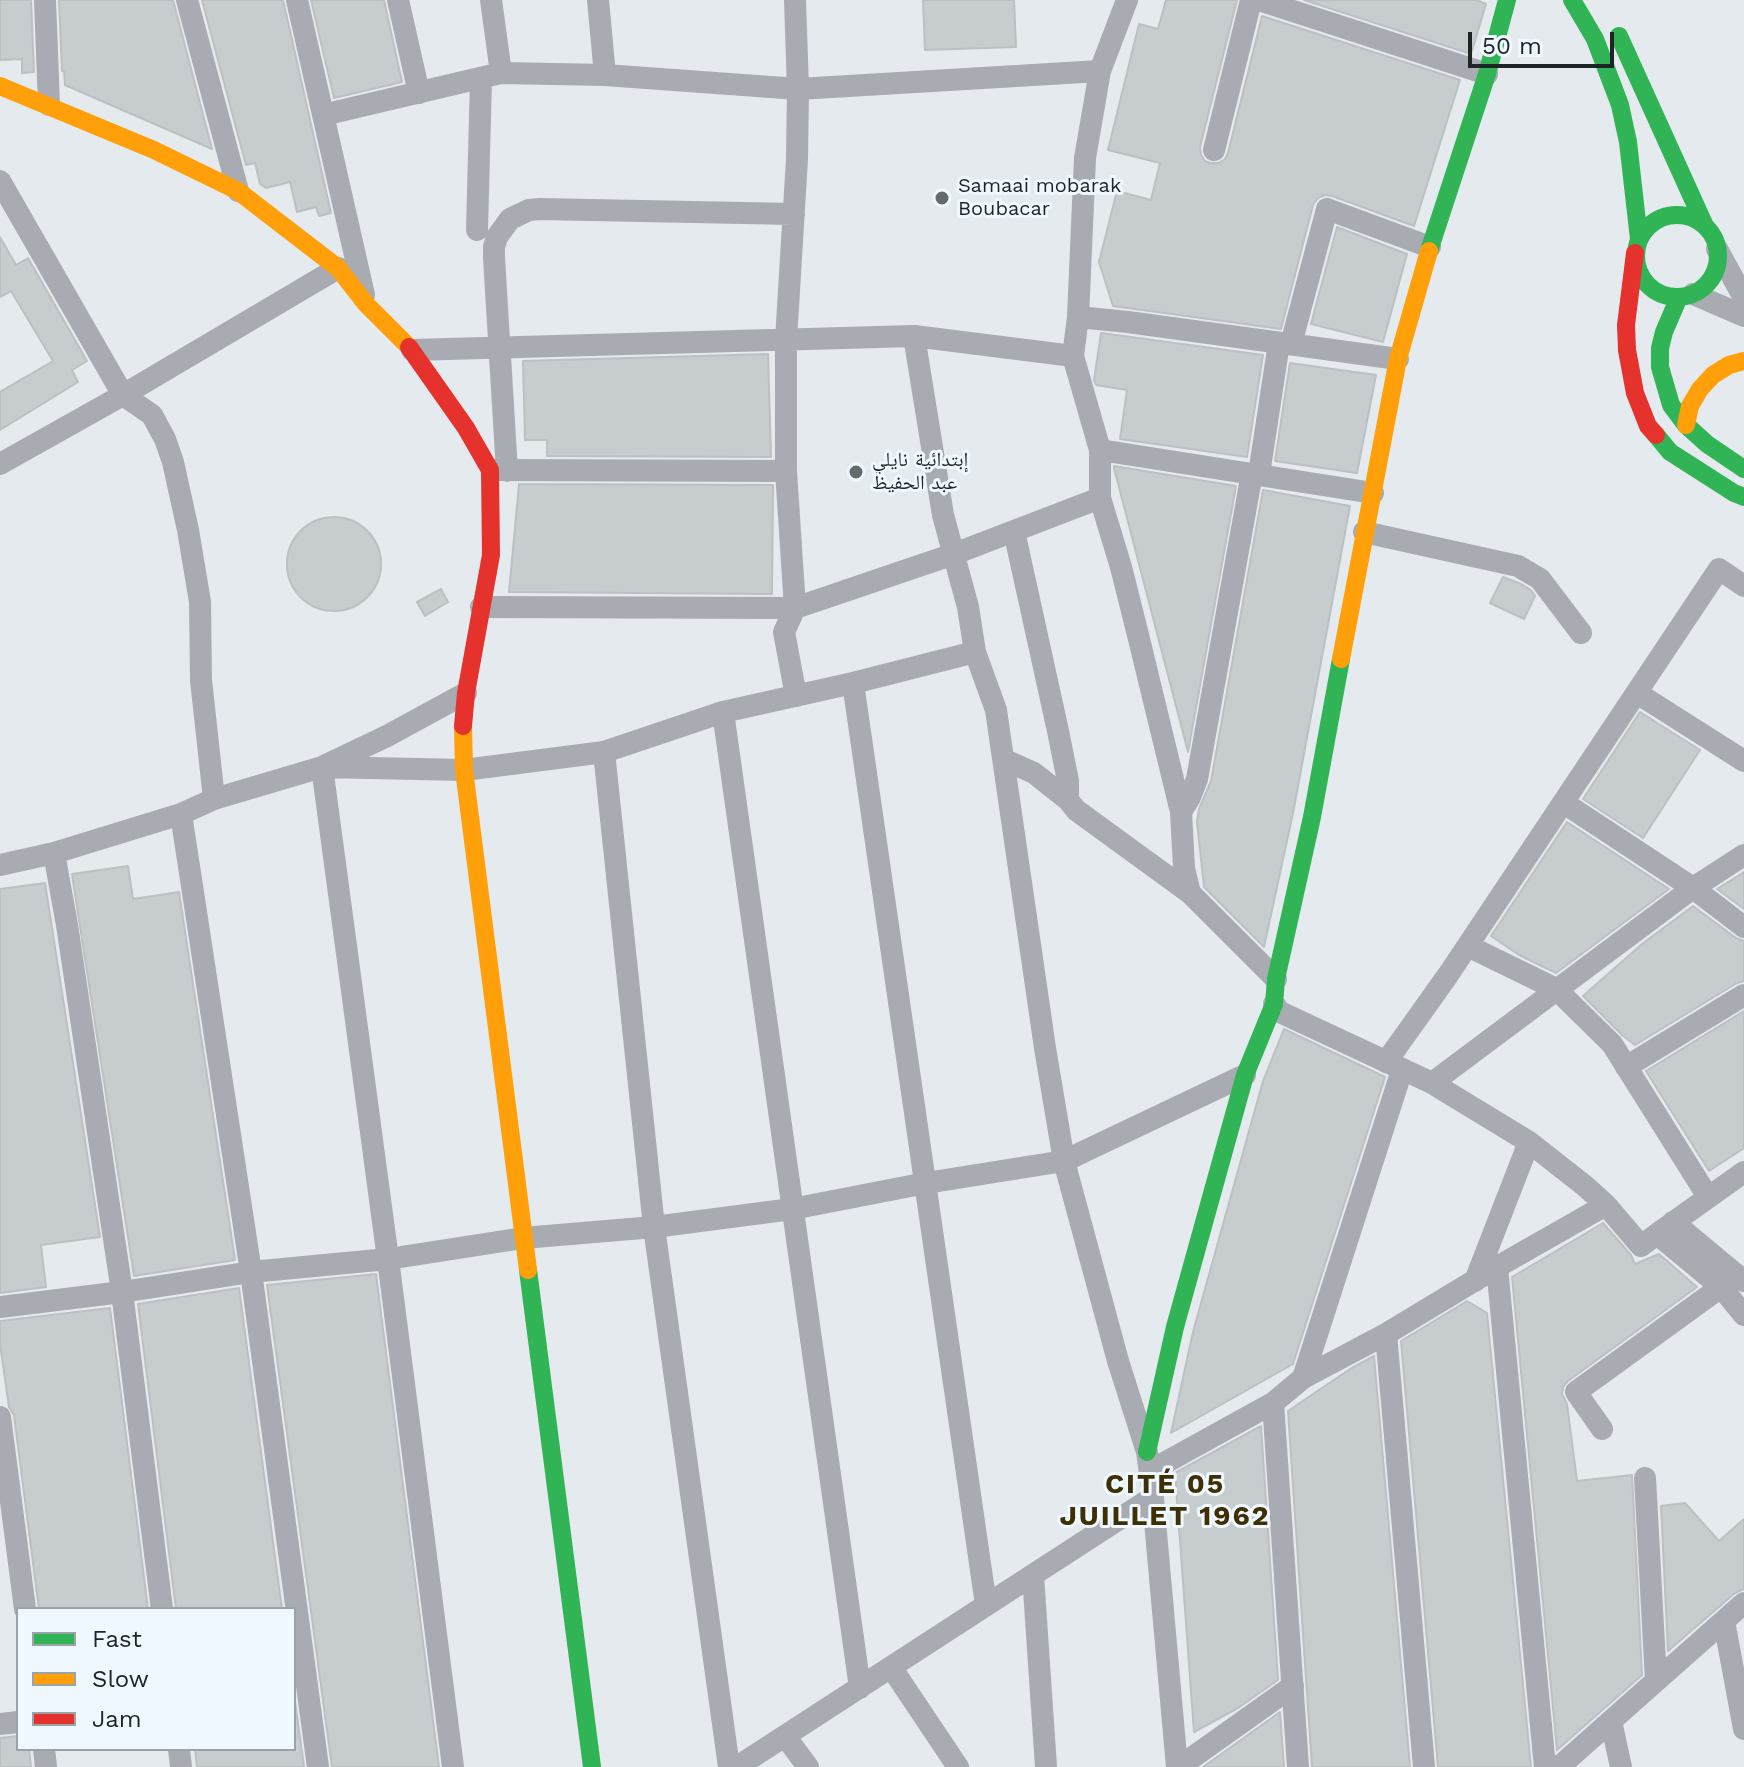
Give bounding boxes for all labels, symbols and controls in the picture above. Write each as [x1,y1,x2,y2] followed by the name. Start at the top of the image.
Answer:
[1472,16,1618,66] scale bar
[1482,32,1542,60] text: 50 m
[958,174,1121,221] place label: Samaai mobarak Boubacar
[933,189,951,207] marker: Samaai mobarak Boubacar
[872,448,968,495] place label: إبتدائية نايلي عبد الحفيظ
[847,463,865,481] marker: إبتدائية نايلي عبد الحفيظ
[1059,1468,1271,1534] district label: CITÉ 05 JUILLET 1962
[16,1607,296,1751] legend
[92,1625,142,1653] text: Fast
[92,1665,149,1693] text: Slow
[92,1705,142,1733] text: Jam

